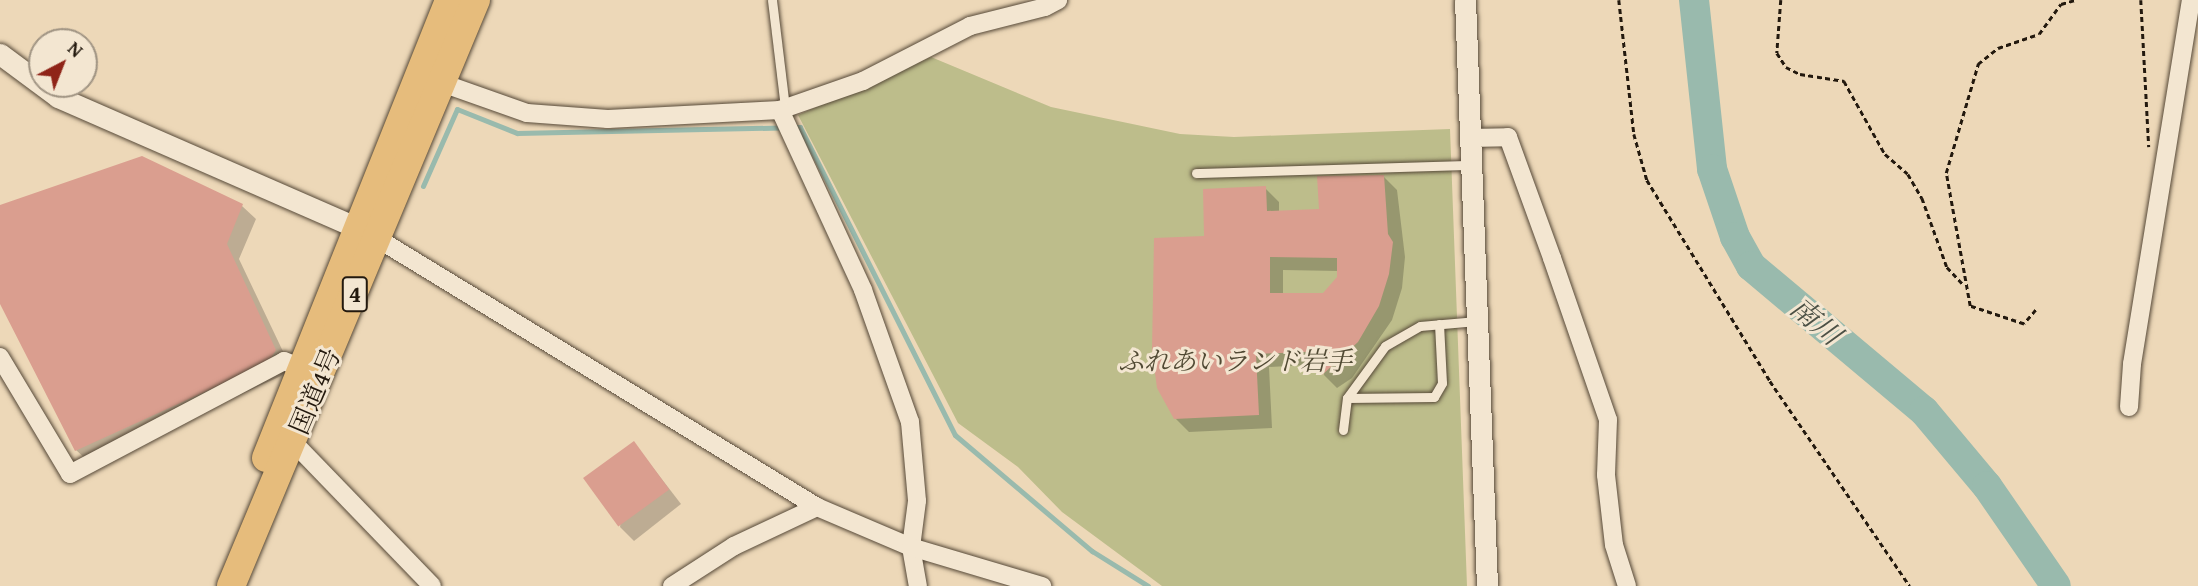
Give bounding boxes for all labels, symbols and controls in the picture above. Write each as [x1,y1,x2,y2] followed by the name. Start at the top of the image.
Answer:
[28,28,98,98] north arrow
[62,34,90,64] text: N
[341,274,369,314] road number: 4
[1784,290,1848,352] water label: 南川
[283,343,347,439] street label: 国道4号
[1118,345,1352,377] park label: ふれあいランド岩手

